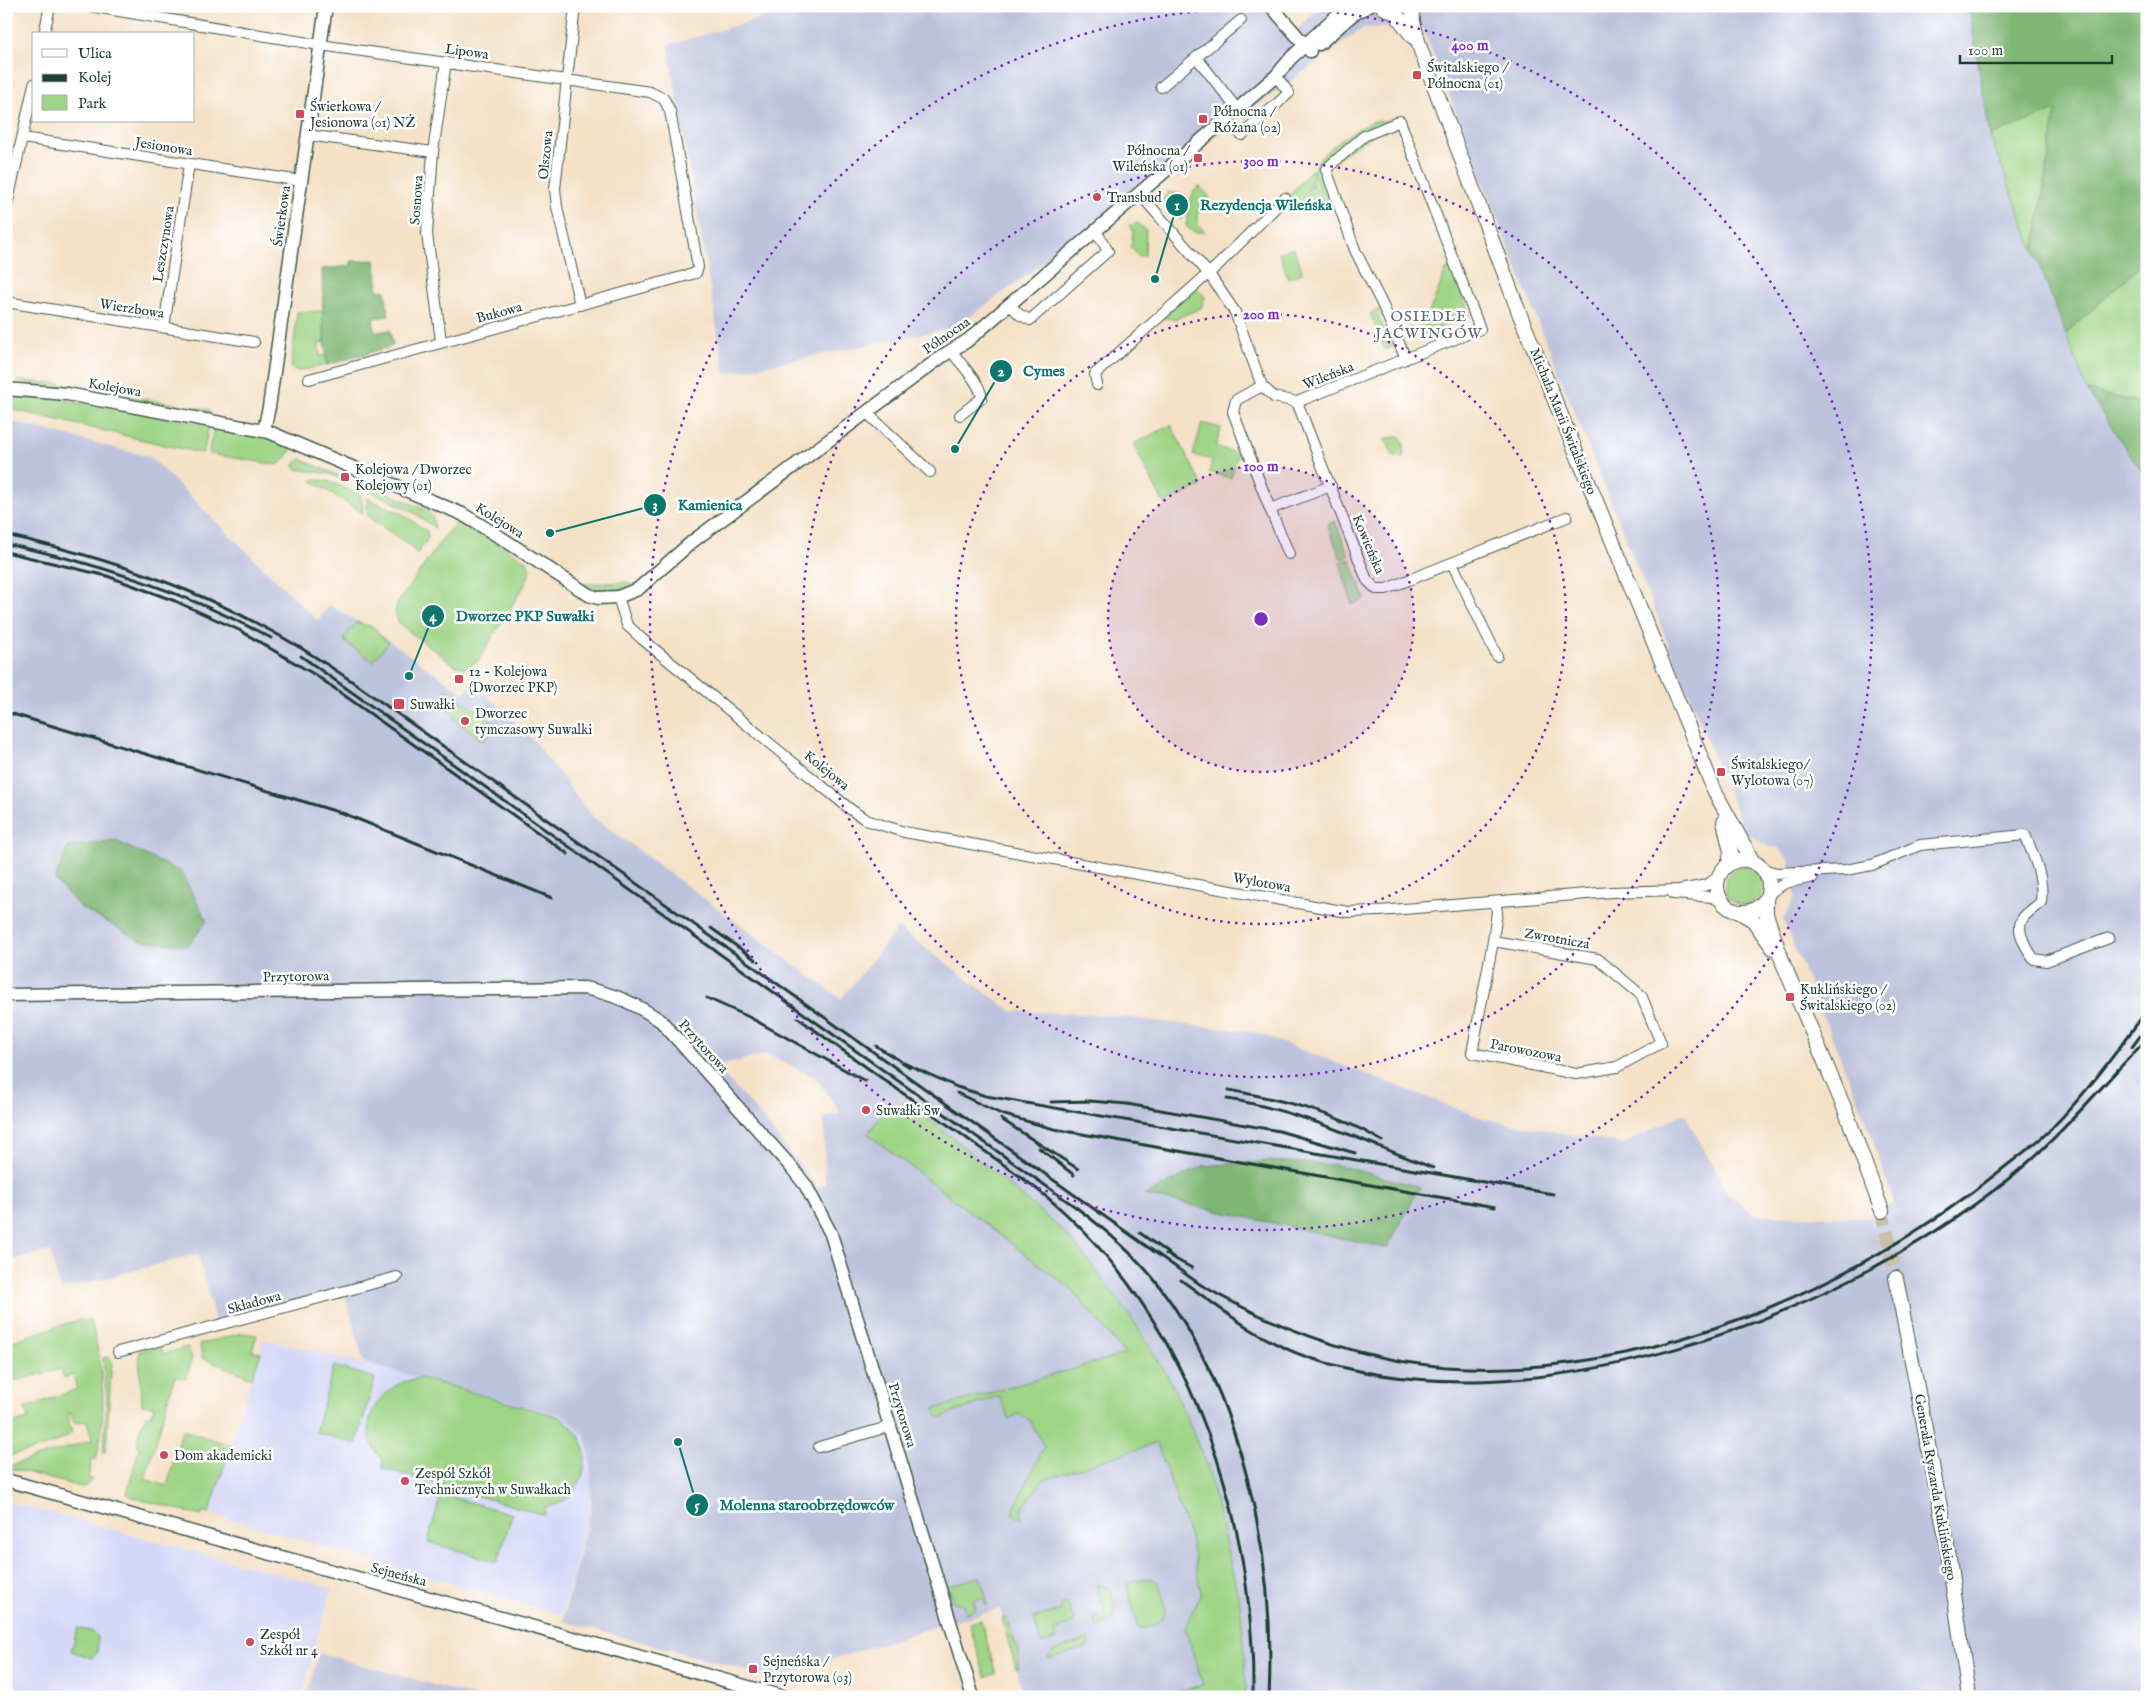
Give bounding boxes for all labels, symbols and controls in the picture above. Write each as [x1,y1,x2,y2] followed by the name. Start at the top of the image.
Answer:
[32,32,195,122] legend
[1960,32,2113,64] scale bar
[1452,36,1489,55] text: 400 m
[444,40,491,64] street label: Lipowa
[1968,41,2004,60] text: 100 m
[78,44,112,63] text: Ulica
[1427,58,1509,93] place label: Świtalskiego / Północna (01)
[78,68,111,87] text: Kolej
[1411,69,1423,81] marker: Świtalskiego / Północna (01)
[78,94,108,113] text: Park
[308,97,415,132] place label: Świerkowa / Jesionowa (01) NŻ
[1213,103,1281,137] place label: Północna / Różana (02)
[294,108,306,120] marker: Świerkowa / Jesionowa (01) NŻ
[1197,113,1209,125] marker: Północna / Różana (02)
[534,129,558,181] street label: Olszowa
[132,133,195,161] street label: Jesionowa
[1113,142,1190,176] place label: Północna / Wileńska (01)
[1192,152,1204,164] marker: Północna / Wileńska (01)
[1243,152,1279,171] text: 300 m
[406,174,428,226] street label: Sosnowa
[268,183,295,248] street label: Świerkowa
[1107,189,1162,207] place label: Transbud
[1165,190,1341,220] callout: Rezydencja Wileńska
[1091,191,1103,203] marker: Transbud
[1174,196,1180,215] text: 1
[1200,196,1332,215] text: Rezydencja Wileńska
[149,204,179,284] street label: Leszczynowa
[98,295,166,323] street label: Wierzbowa
[474,298,525,328] street label: Bukowa
[1243,305,1280,324] text: 200 m
[1373,307,1483,343] district label: OSIEDLE JAĆWINGÓW
[919,312,975,359] street label: Północna
[1525,345,1602,498] street label: Michała Marii Świtalskiego
[988,356,1075,386] callout: Cymes
[1300,358,1357,394] street label: Wileńska
[997,362,1005,381] text: 2
[1023,362,1066,381] text: Cymes
[87,374,144,402] street label: Kolejowa
[1243,457,1279,476] text: 100 m
[355,461,472,495] place label: Kolejowa / Dworzec Kolejowy (01)
[339,471,351,483] marker: Kolejowa / Dworzec Kolejowy (01)
[643,490,753,520] callout: Kamienica
[652,496,658,515] text: 3
[678,496,743,515] text: Kamienica
[472,499,528,543] street label: Kolejowa
[1348,512,1389,578] street label: Kowieńska
[421,601,604,631] callout: Dworzec PKP Suwałki
[429,607,437,626] text: 4
[456,607,594,626] text: Dworzec PKP Suwałki
[1252,610,1270,628] centre of rings
[469,663,557,697] place label: 12 - Kolejowa (Dworzec PKP)
[453,673,465,685] marker: 12 - Kolejowa (Dworzec PKP)
[410,696,455,714] place label: Suwałki
[392,697,406,711] marker: Suwałki
[475,705,593,739] place label: Dworzec tymczasowy Suwalki
[459,715,471,727] marker: Dworzec tymczasowy Suwalki
[800,747,854,795] street label: Kolejowa
[1731,755,1813,790] place label: Świtalskiego/ Wylotowa (07)
[1715,766,1727,778] marker: Świtalskiego/ Wylotowa (07)
[1231,869,1293,897] street label: Wylotowa
[1523,924,1592,954] street label: Zwrotnicza
[263,967,330,987] street label: Przytorowa
[1800,981,1896,1015] place label: Kuklińskiego / Świtalskiego (02)
[1784,991,1796,1003] marker: Kuklińskiego / Świtalskiego (02)
[674,1016,733,1078] street label: Przytorowa
[1489,1035,1564,1067] street label: Parowozowa
[876,1102,941,1120] place label: Suwałki Sw
[860,1104,872,1116] marker: Suwałki Sw
[226,1287,284,1319] street label: Składowa
[884,1381,921,1451] street label: Przytorowa
[1910,1392,1960,1582] street label: Generała Ryszarda Kuklińskiego
[174,1447,272,1465] place label: Dom akademicki
[158,1449,170,1461] marker: Dom akademicki
[415,1465,571,1499] place label: Zespół Szkół Technicznych w Suwałkach
[399,1475,411,1487] marker: Zespół Szkół Technicznych w Suwałkach
[684,1490,904,1520] callout: Molenna staroobrzędowców
[694,1496,700,1515] text: 5
[720,1496,895,1515] text: Molenna staroobrzędowców
[369,1559,429,1591] street label: Sejneńska
[260,1626,318,1660] place label: Zespół Szkół nr 4
[244,1636,256,1648] marker: Zespół Szkół nr 4
[763,1653,852,1687] place label: Sejneńska / Przytorowa (03)
[747,1663,759,1675] marker: Sejneńska / Przytorowa (03)

